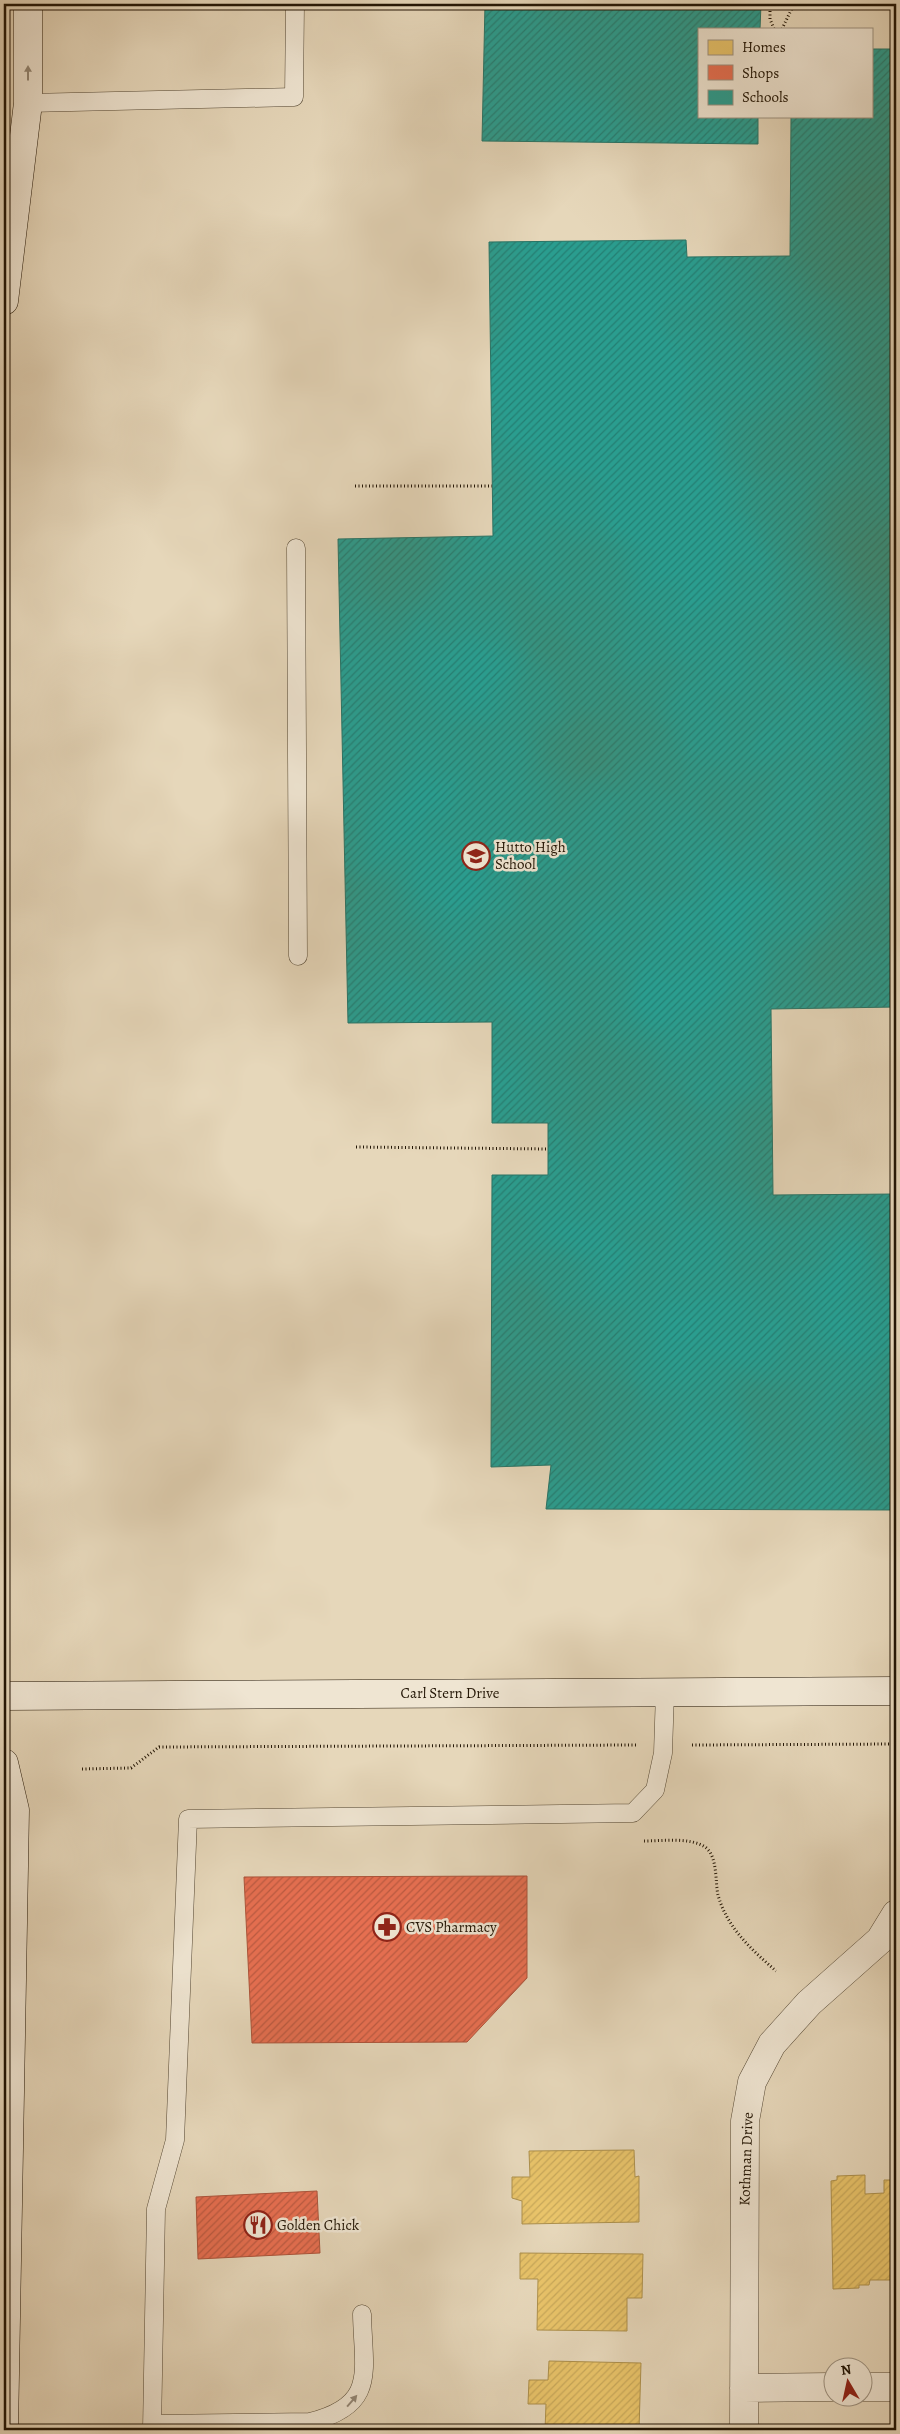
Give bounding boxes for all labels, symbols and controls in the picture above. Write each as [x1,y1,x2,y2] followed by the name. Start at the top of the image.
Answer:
[698,28,872,118] legend
[742,37,786,57] text: Homes
[742,63,779,83] text: Shops
[24,65,32,81] one-way arrow
[742,87,789,107] text: Schools
[495,837,566,874] place label: Hutto High School
[461,841,491,871] school or university icon: Hutto High School
[401,1683,500,1703] street label: Carl Stern Drive
[372,1912,402,1942] pharmacy icon: CVS Pharmacy
[406,1917,497,1937] place label: CVS Pharmacy
[734,2112,758,2206] street label: Kothman Drive
[243,2210,273,2240] restaurant icon: Golden Chick
[277,2215,360,2235] place label: Golden Chick
[822,2356,872,2406] north arrow
[840,2359,853,2380] text: N
[346,2395,357,2407] one-way arrow

